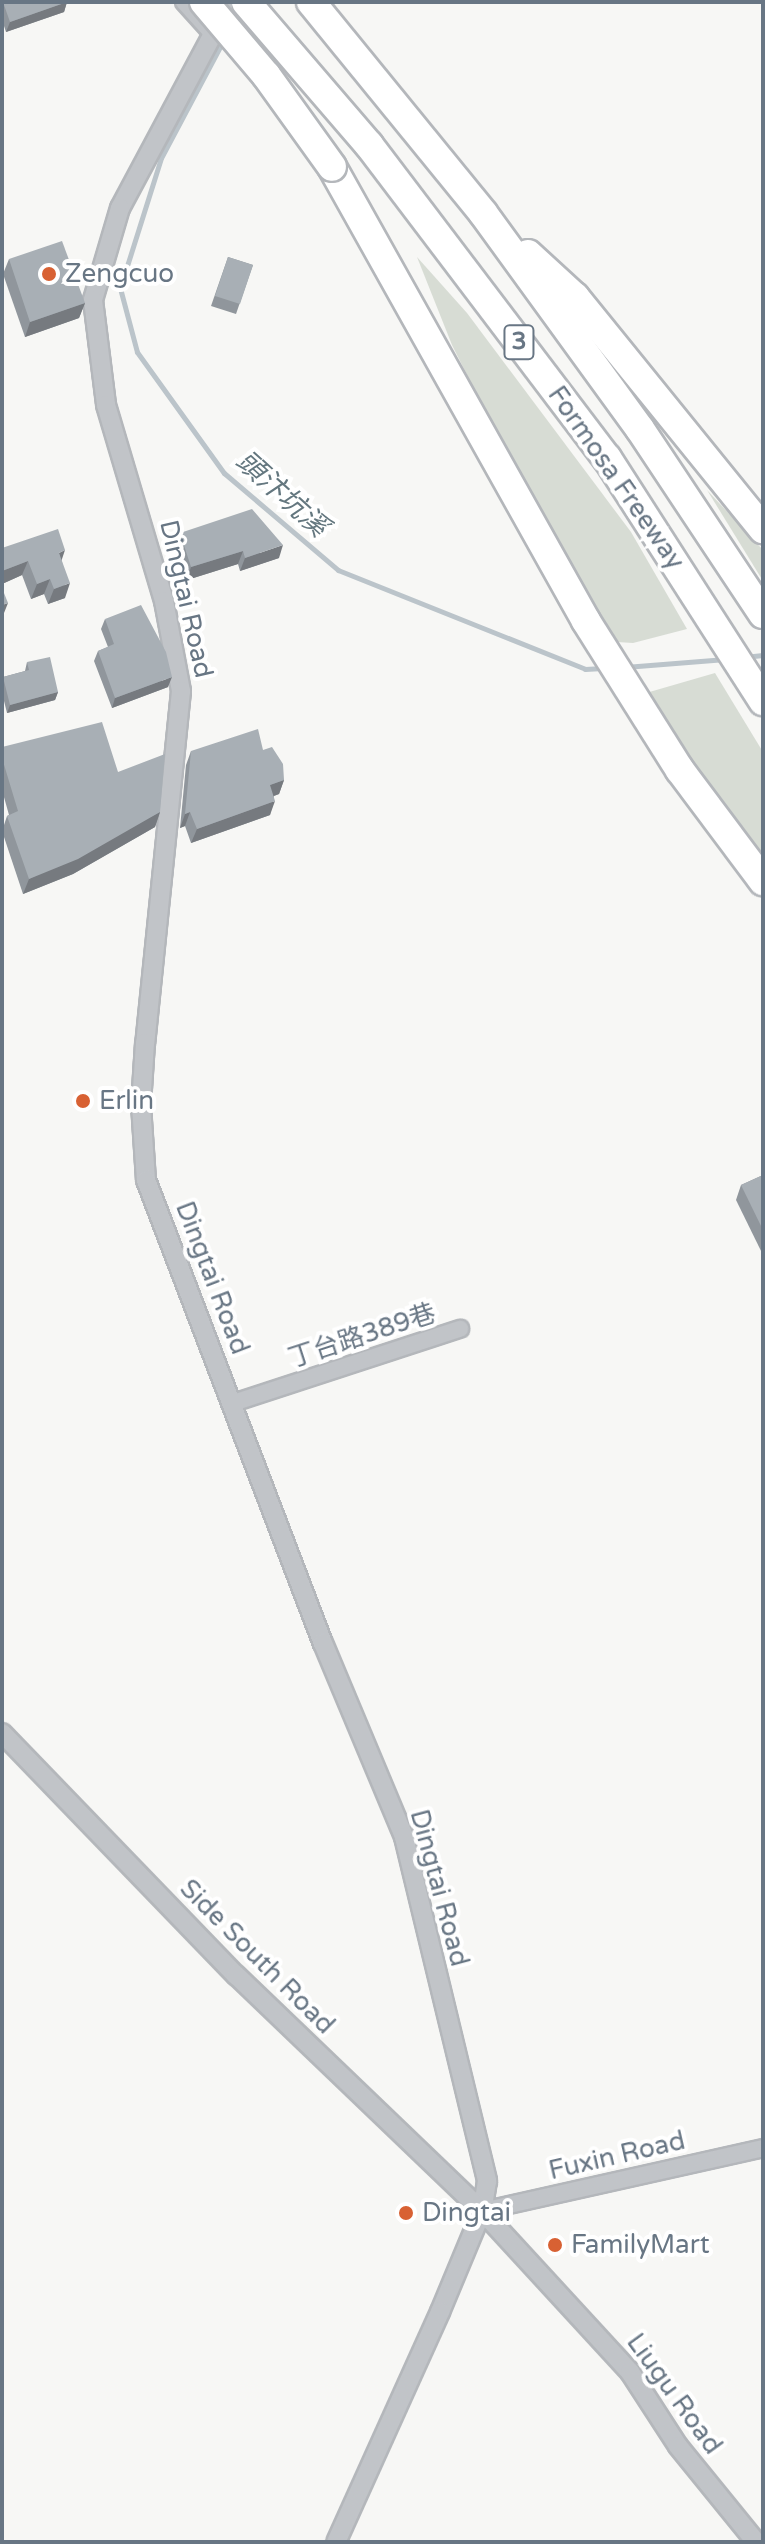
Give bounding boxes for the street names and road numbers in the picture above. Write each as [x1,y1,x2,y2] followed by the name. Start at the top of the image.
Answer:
[503,322,535,362] road number: 3
[541,380,691,576] street label: Formosa Freeway
[153,517,219,681] street label: Dingtai Road
[169,1197,255,1359] street label: Dingtai Road
[284,1298,440,1374] street label: 丁台路389巷
[403,1806,475,1970] street label: Dingtai Road
[173,1873,341,2041] street label: Side South Road
[546,2125,688,2187] street label: Fuxin Road
[620,2328,728,2460] street label: Liugu Road

